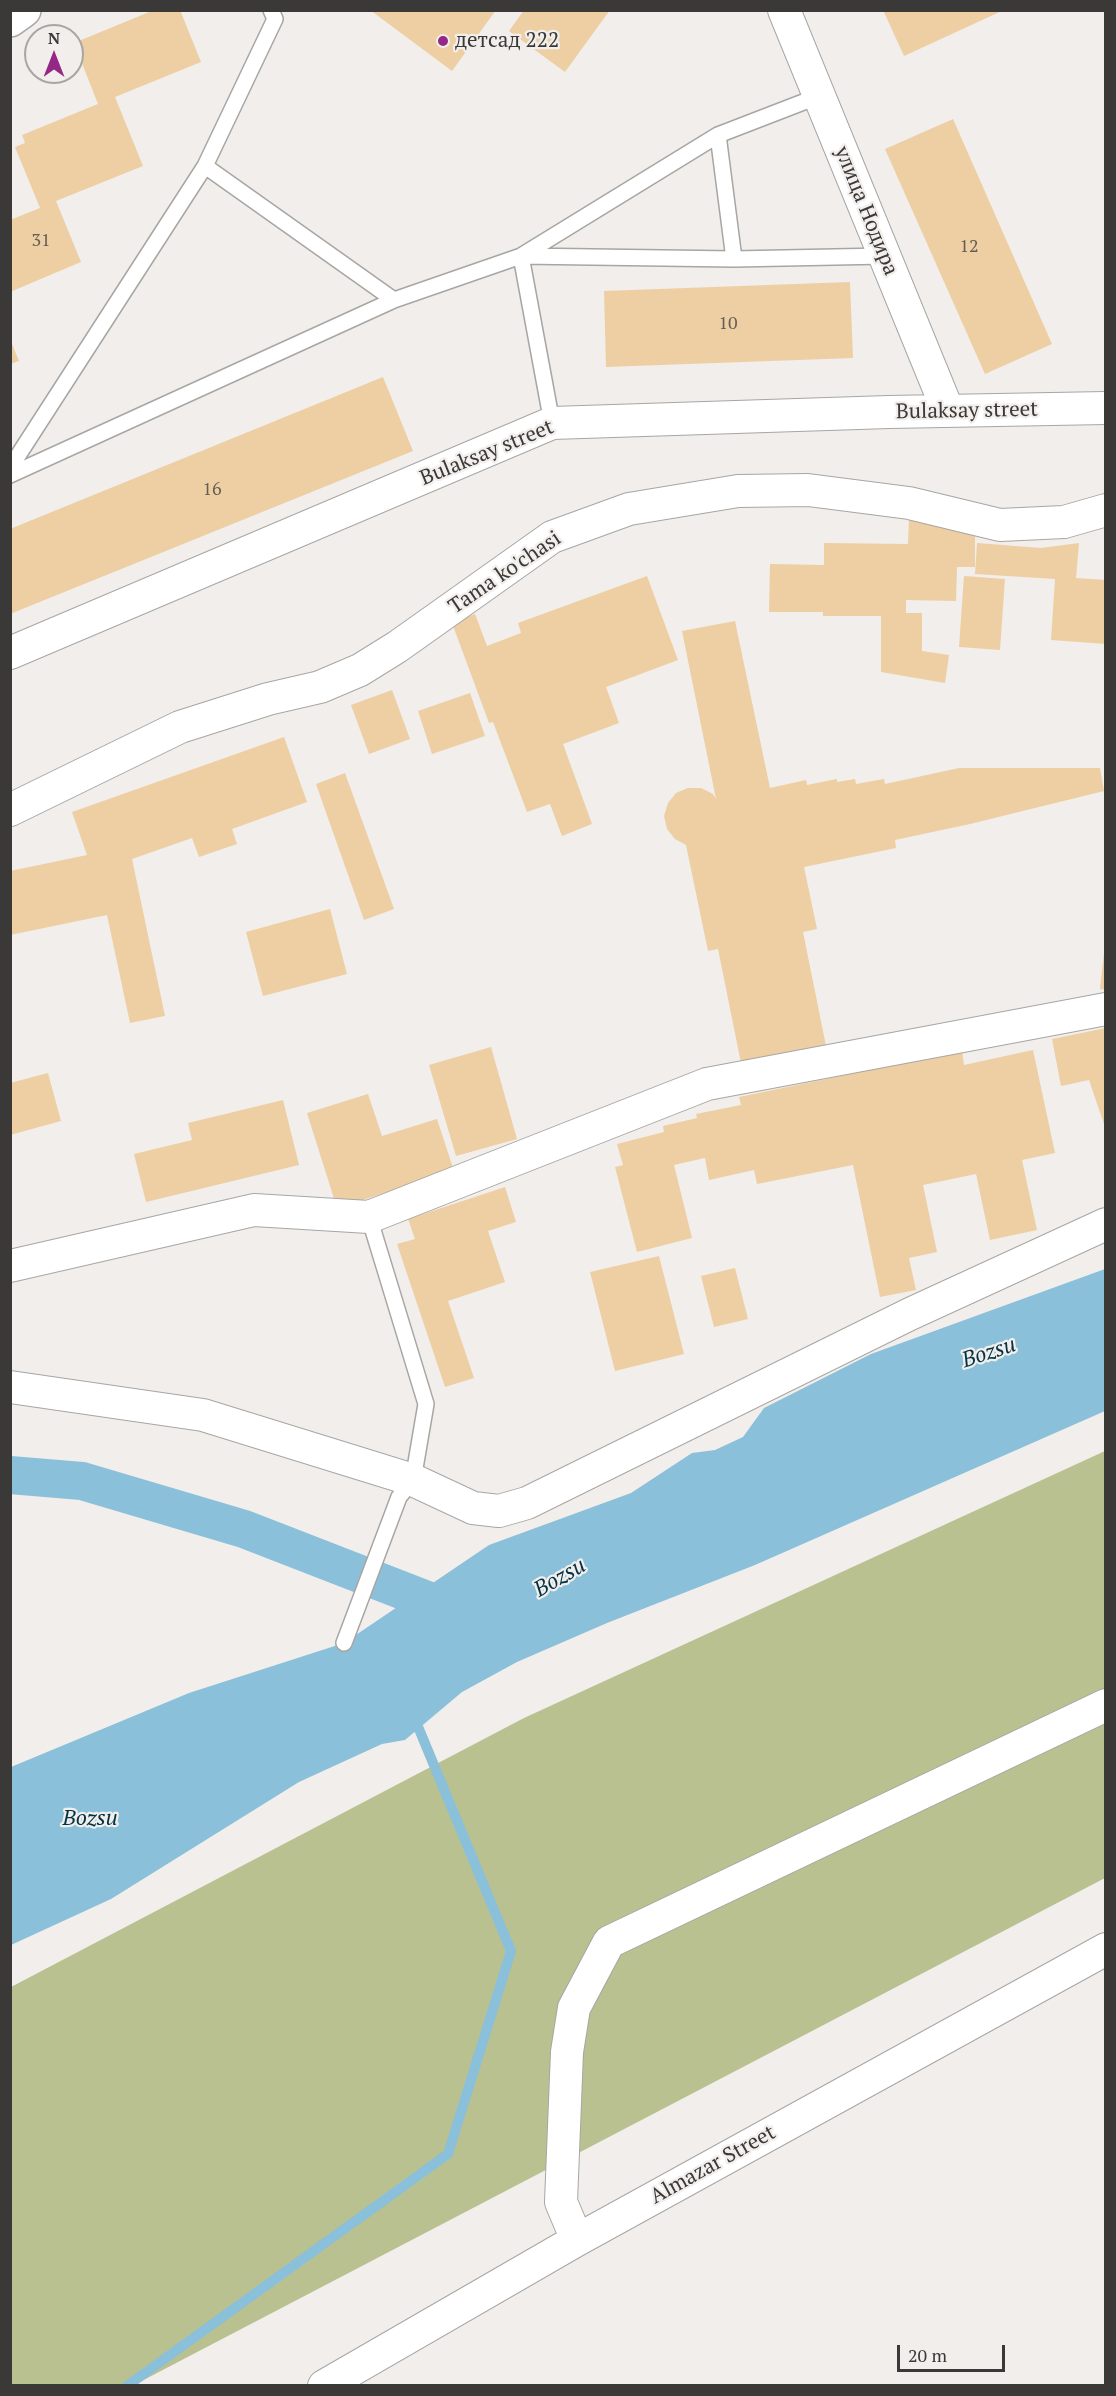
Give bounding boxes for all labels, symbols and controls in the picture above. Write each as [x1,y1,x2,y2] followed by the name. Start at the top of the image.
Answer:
[24,24,84,84] north arrow
[48,27,60,49] text: N
[455,28,559,54] place label: детсад 222
[436,34,450,48] marker: детсад 222
[829,143,903,279] street label: улица Нодира
[31,230,51,252] house number: 31
[959,236,979,258] house number: 12
[718,313,738,335] house number: 10
[896,397,1038,425] street label: Bulaksay street
[416,415,558,491] street label: Bulaksay street
[202,479,222,501] house number: 16
[444,526,566,620] street label: Tama ko'chasi
[959,1332,1019,1374] water label: Bozsu
[529,1553,591,1603] water label: Bozsu
[62,1806,118,1832] water label: Bozsu
[646,2120,780,2210] street label: Almazar Street
[900,2333,1008,2371] scale bar
[908,2343,947,2367] text: 20 m

